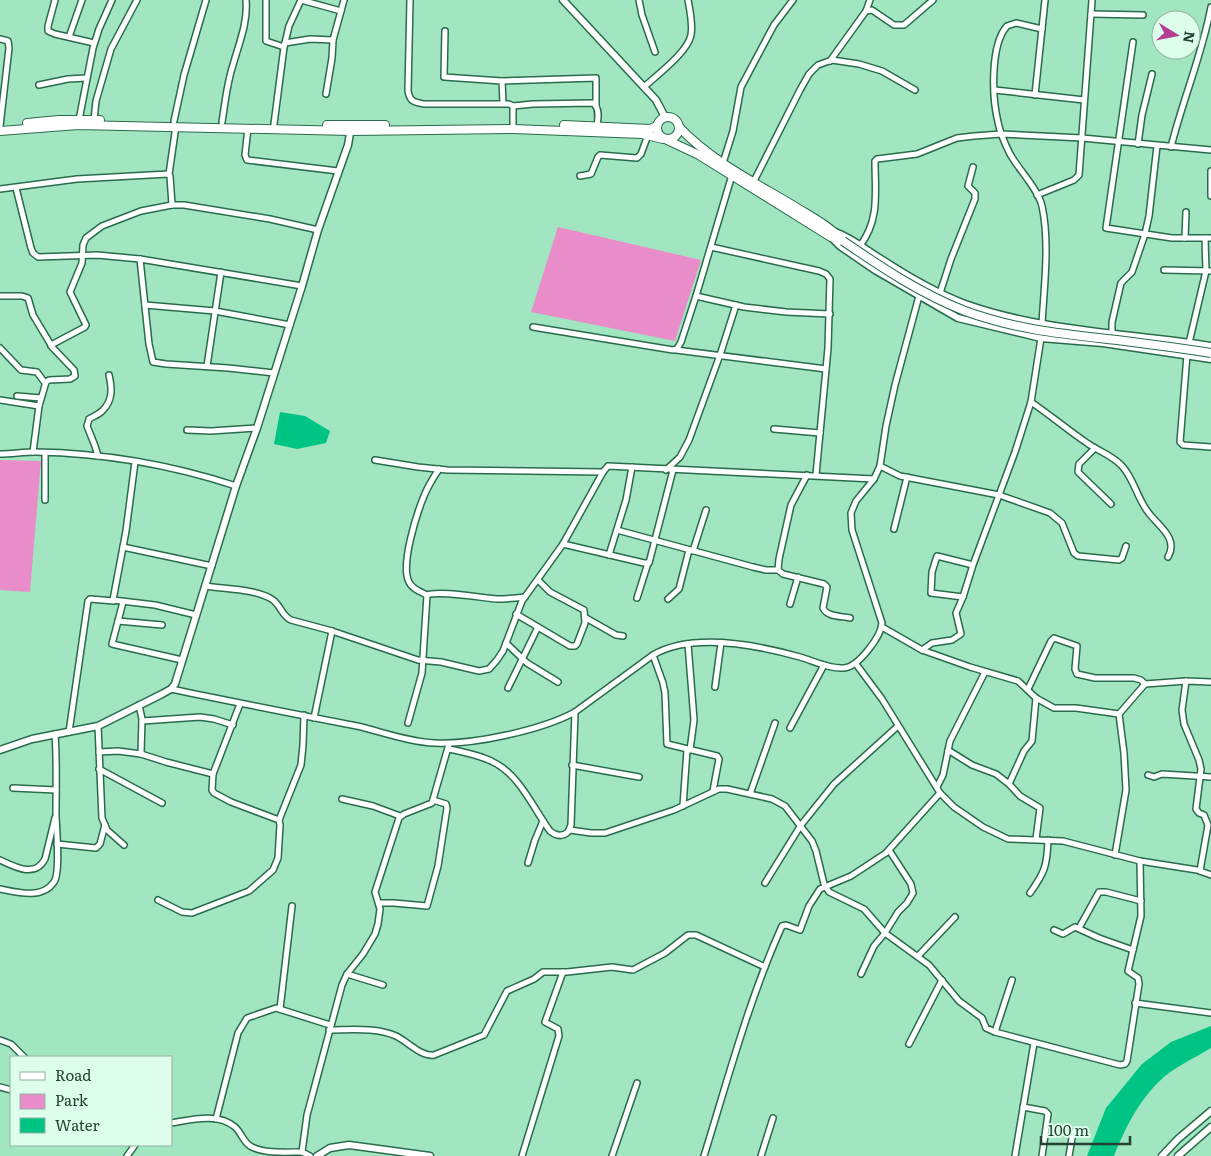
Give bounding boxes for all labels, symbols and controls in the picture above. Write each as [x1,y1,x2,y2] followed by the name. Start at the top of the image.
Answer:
[1151,10,1201,60] north arrow
[1179,30,1201,45] text: N
[10,1056,172,1146] legend
[55,1063,91,1086] text: Road
[55,1088,89,1111] text: Park
[55,1113,100,1136] text: Water
[1041,1114,1130,1146] scale bar
[1048,1118,1089,1141] text: 100 m

